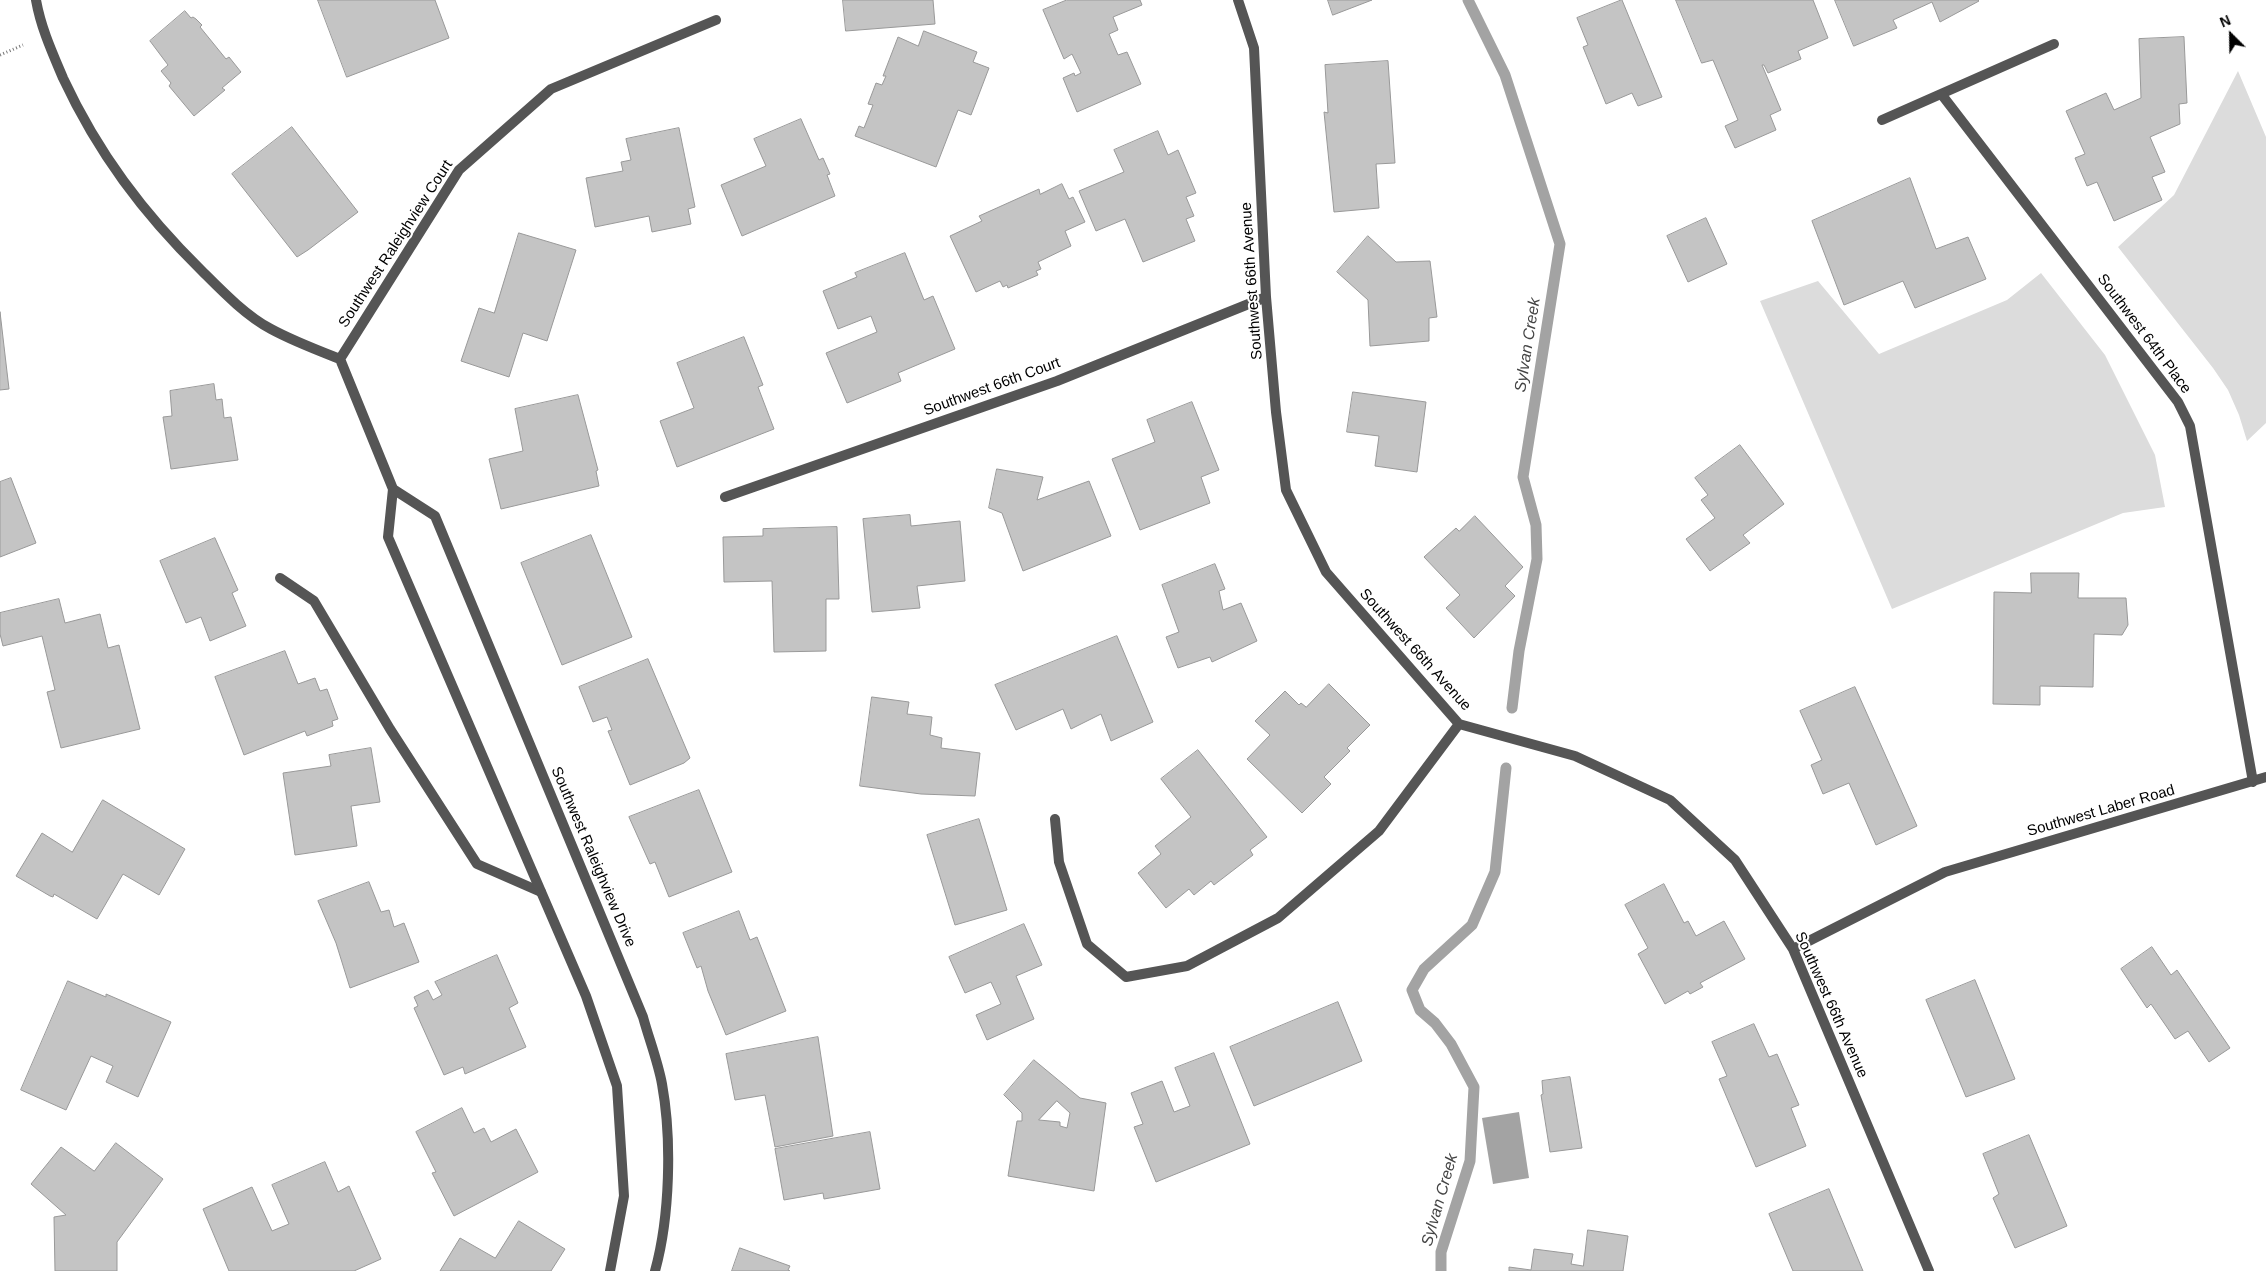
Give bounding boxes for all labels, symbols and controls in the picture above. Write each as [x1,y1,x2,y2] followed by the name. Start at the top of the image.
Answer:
[2206,10,2256,60] north arrow
[2217,12,2233,31] text: N
[335,157,457,331] street label: Southwest Raleighview Court
[1238,201,1266,361] street label: Southwest 66th Avenue
[2093,271,2195,397] street label: Southwest 64th Place
[1511,297,1545,393] water label: Sylvan Creek
[921,354,1063,420] street label: Southwest 66th Court
[1355,585,1475,715] street label: Southwest 66th Avenue
[547,764,639,950] street label: Southwest Raleighview Drive
[2025,781,2177,841] street label: Southwest Laber Road
[1791,929,1871,1081] street label: Southwest 66th Avenue
[1418,1152,1462,1248] water label: Sylvan Creek

